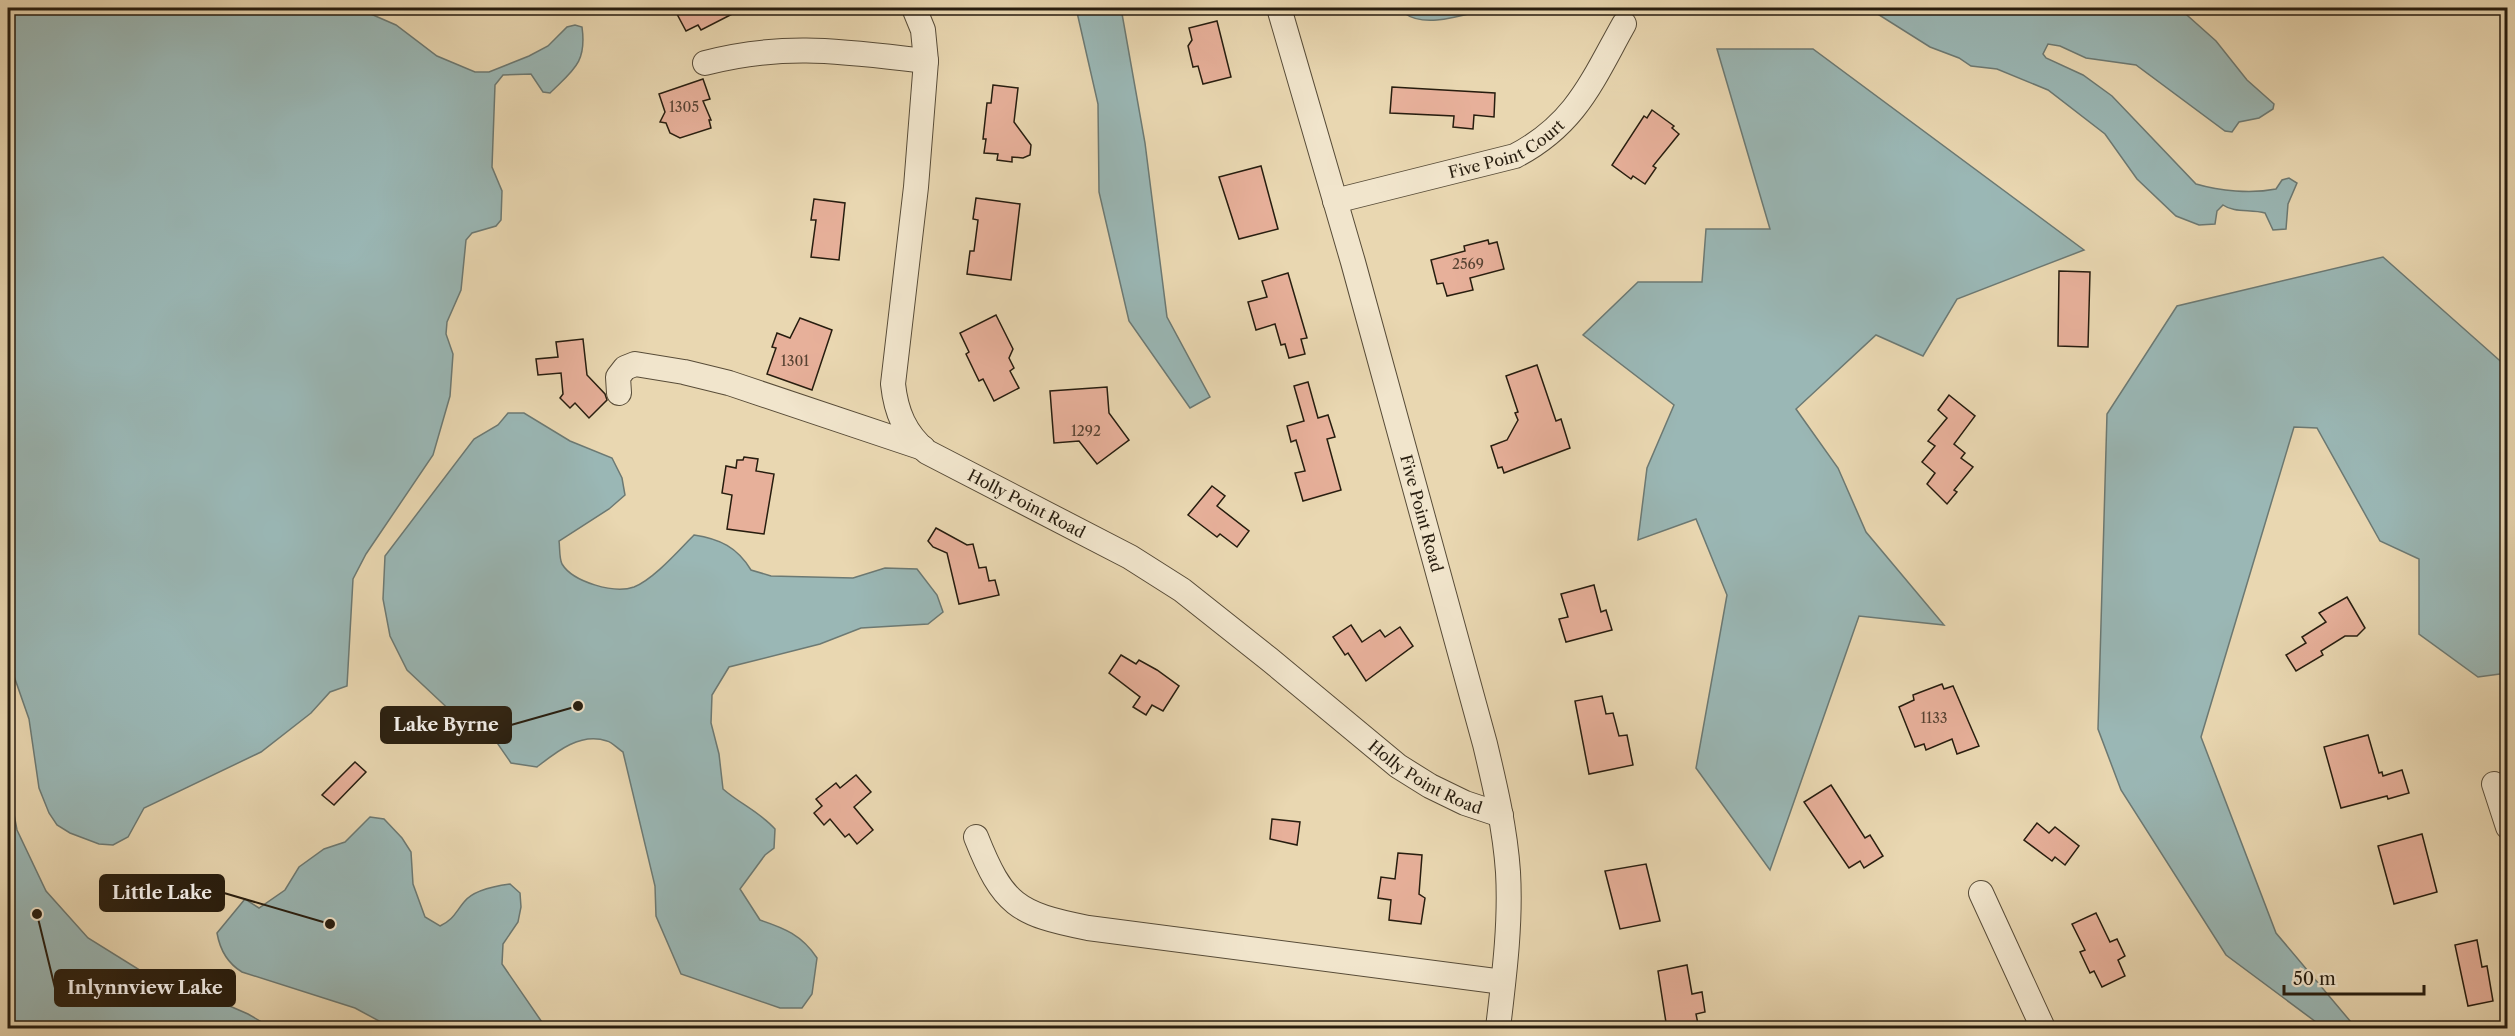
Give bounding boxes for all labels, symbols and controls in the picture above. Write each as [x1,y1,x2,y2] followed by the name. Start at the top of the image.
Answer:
[669,98,699,116] house number: 1305
[1446,115,1569,182] street label: Five Point Court
[1452,255,1484,273] house number: 2569
[781,352,809,370] house number: 1301
[1071,422,1101,440] house number: 1292
[1396,452,1447,574] street label: Five Point Road
[964,465,1089,542] street label: Holly Point Road
[381,707,511,743] callout: Lake Byrne
[1920,709,1948,727] house number: 1133
[393,714,499,736] text: Lake Byrne
[1364,736,1485,818] street label: Holly Point Road
[100,875,224,911] callout: Little Lake
[112,882,212,904] text: Little Lake
[2284,958,2424,996] scale bar
[2293,968,2336,990] text: 50 m
[55,970,235,1006] callout: Inlynnview Lake
[67,977,223,999] text: Inlynnview Lake

